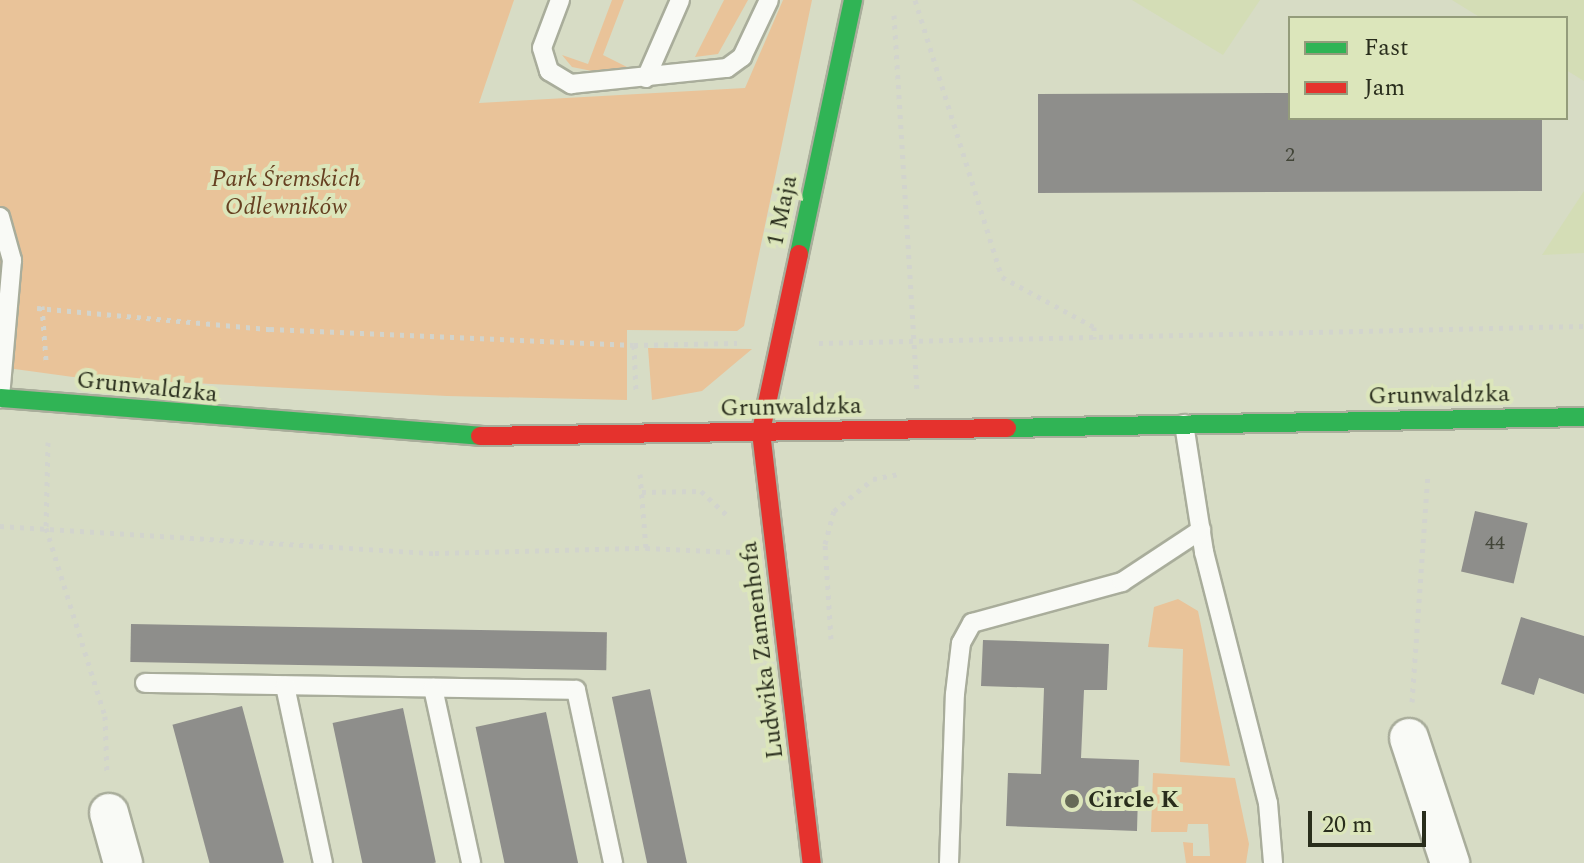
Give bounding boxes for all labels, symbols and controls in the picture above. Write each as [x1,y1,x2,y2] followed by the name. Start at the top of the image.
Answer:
[1288,16,1568,120] legend
[1364,30,1409,66] text: Fast
[1364,70,1405,106] text: Jam
[1285,143,1295,167] house number: 2
[211,166,361,222] park label: Park Śremskich Odlewników
[761,173,805,249] street label: 1 Maja
[75,366,219,410] street label: Grunwaldzka
[1368,380,1510,412] street label: Grunwaldzka
[720,392,862,424] street label: Grunwaldzka
[1485,531,1505,555] house number: 44
[735,540,791,760] street label: Ludwika Zamenhofa
[1088,787,1179,815] place label: Circle K
[1063,792,1081,810] marker: Circle K
[1312,795,1430,845] scale bar
[1322,807,1373,843] text: 20 m

